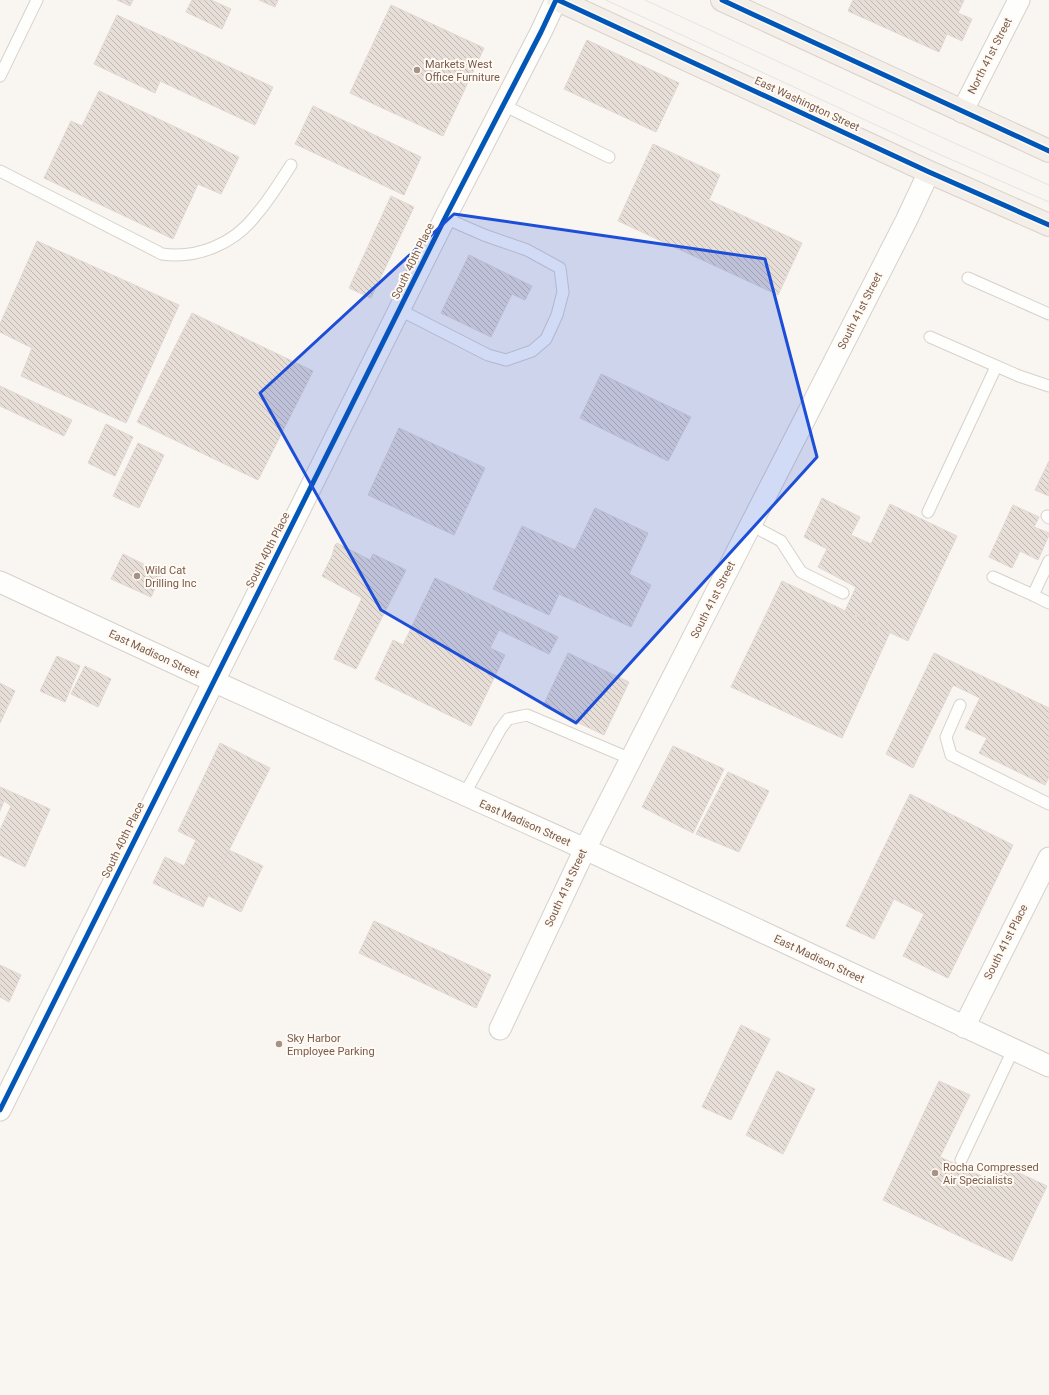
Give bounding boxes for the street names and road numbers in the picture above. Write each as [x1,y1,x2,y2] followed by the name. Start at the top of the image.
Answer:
[965,15,1015,96] street label: North 41st Street
[753,74,862,134] street label: East Washington Street
[389,221,437,301] street label: South 40th Place
[835,270,885,352] street label: South 41st Street
[243,510,293,590] street label: South 40th Place
[688,559,738,641] street label: South 41st Street
[107,627,202,681] street label: East Madison Street
[477,797,573,849] street label: East Madison Street
[99,800,147,880] street label: South 40th Place
[542,847,590,929] street label: South 41st Street
[981,902,1031,982] street label: South 41st Place
[772,932,867,986] street label: East Madison Street

